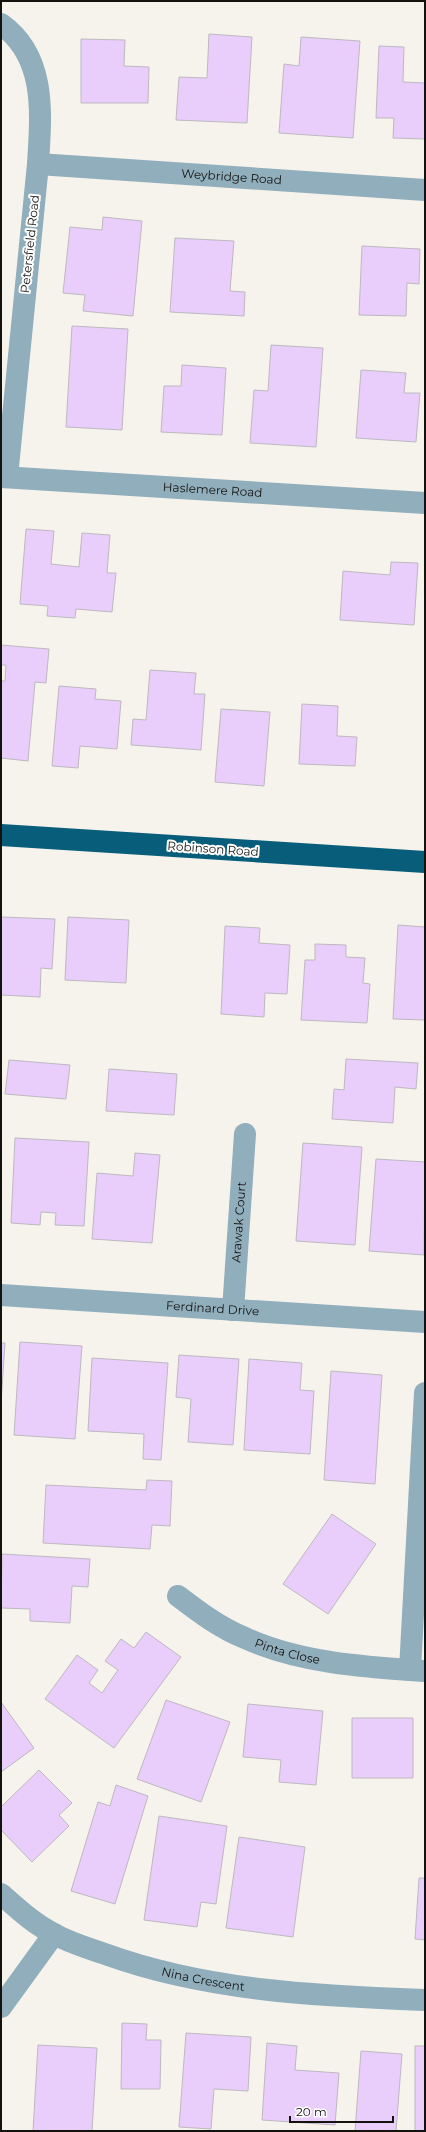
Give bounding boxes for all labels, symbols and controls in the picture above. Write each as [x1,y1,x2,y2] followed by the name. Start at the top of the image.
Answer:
[181,166,282,187] street label: Weybridge Road
[17,194,42,294] street label: Petersfield Road
[162,479,263,500] street label: Haslemere Road
[167,838,259,859] street label: Robinson Road
[228,1181,249,1263] street label: Arawak Court
[166,1298,260,1318] street label: Ferdinard Drive
[253,1635,321,1667] street label: Pinta Close
[160,1963,246,1994] street label: Nina Crescent
[290,2098,393,2124] scale bar
[296,2104,327,2119] text: 20 m

